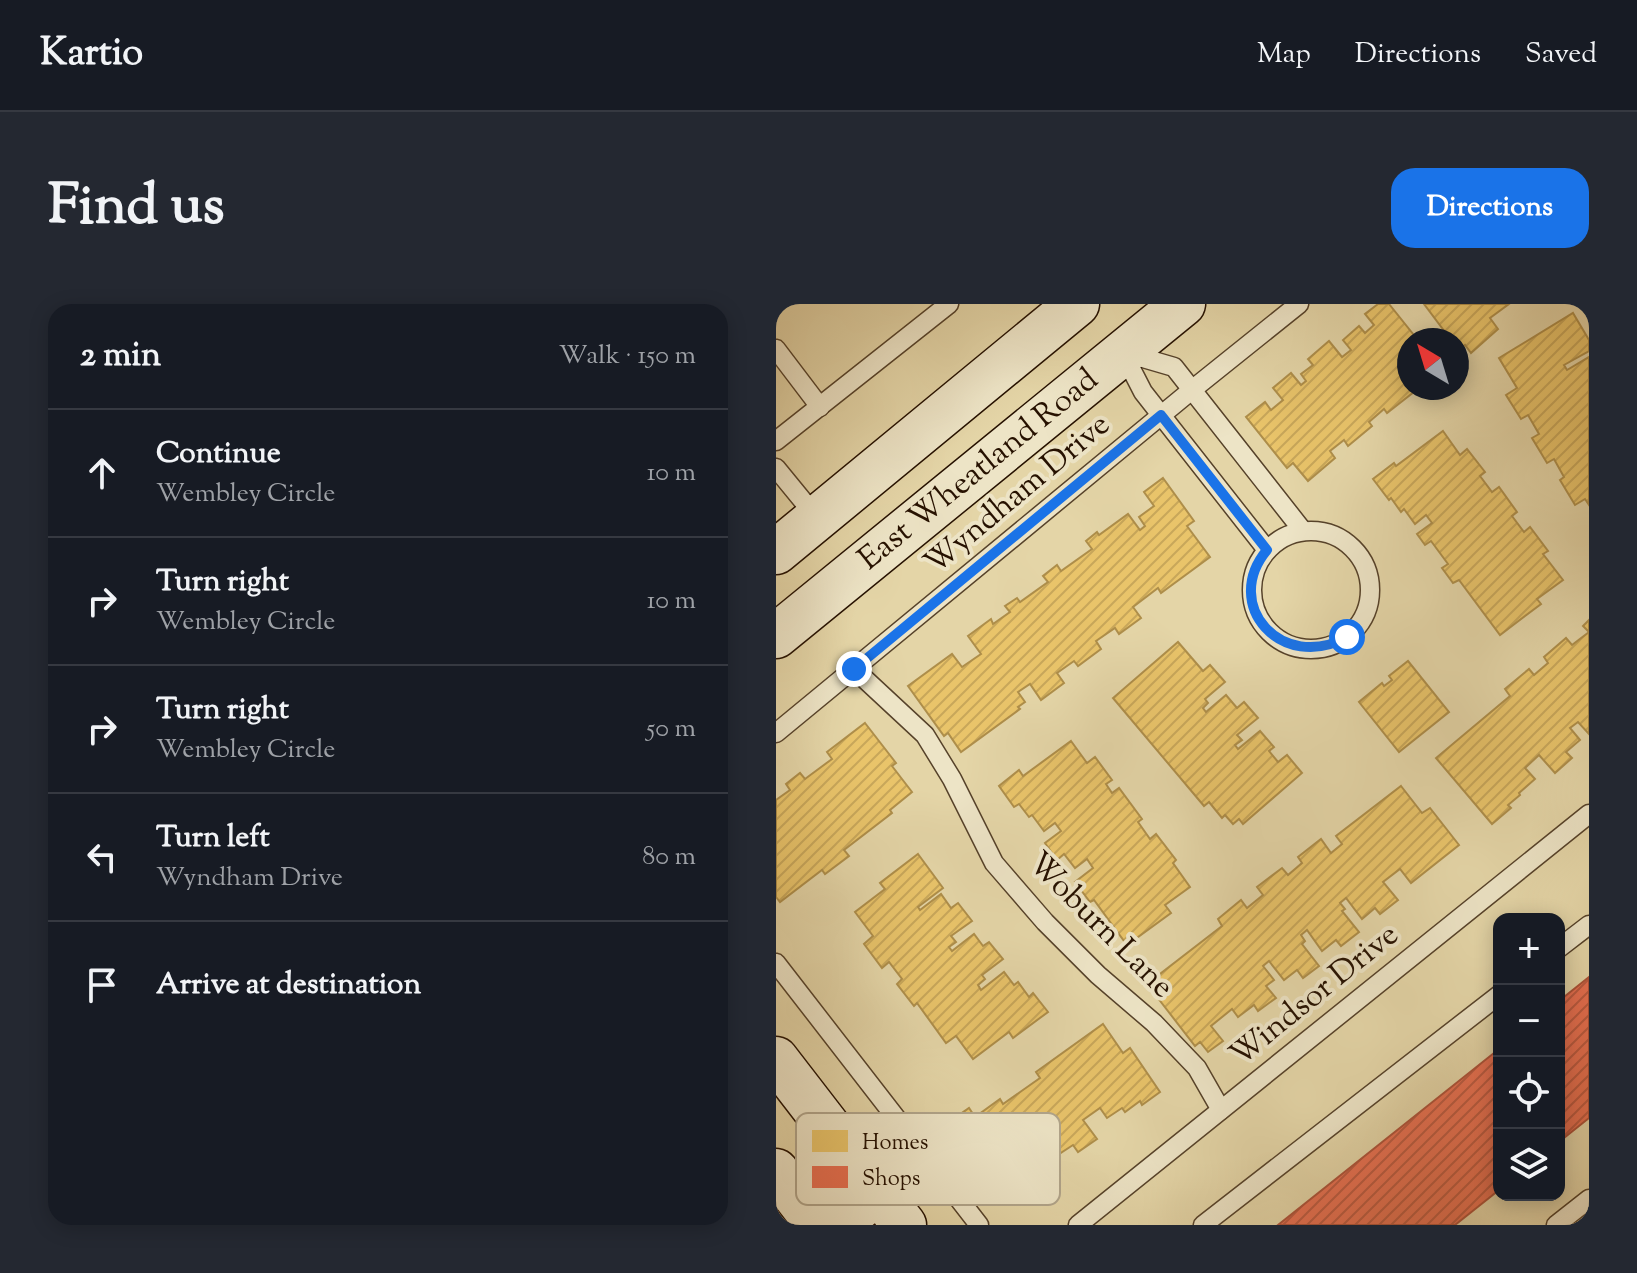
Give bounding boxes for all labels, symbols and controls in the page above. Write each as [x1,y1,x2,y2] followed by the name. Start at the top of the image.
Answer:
[40,28,143,82] text: Kartio
[1257,35,1311,75] text: Map
[1355,35,1481,75] text: Directions
[1525,35,1597,75] text: Saved
[48,168,224,249] text: Find us
[1391,168,1589,248] button: Directions
[1397,328,1469,400] north arrow
[80,332,161,381] text: 2 min
[559,338,696,375] text: Walk · 150 m
[849,358,1109,582] street label: East Wheatland Road
[915,403,1121,587] street label: Wyndham Drive
[156,433,281,476] text: Continue
[80,451,124,495] icon: ahead
[647,455,696,492] text: 10 m
[156,476,335,513] text: Wembley Circle
[156,561,289,604] text: Turn right
[80,579,124,623] icon: right
[647,583,696,620] text: 10 m
[156,604,335,641] text: Wembley Circle
[1329,619,1365,655] route start
[836,651,872,687] route end
[156,689,289,732] text: Turn right
[80,707,124,751] icon: right
[646,711,696,748] text: 50 m
[156,732,335,769] text: Wembley Circle
[156,817,270,860] text: Turn left
[80,835,124,879] icon: left
[642,839,696,876] text: 80 m
[1016,842,1184,1010] street label: Woburn Lane
[156,860,343,897] text: Wyndham Drive
[1493,913,1565,1201] map controls
[1493,913,1565,985] button: +
[1221,914,1409,1078] street label: Windsor Drive
[80,963,124,1007] icon: arrive
[156,964,421,1007] text: Arrive at destination
[1493,985,1565,1057] button: −
[1493,1057,1565,1129] button: locate
[796,1113,1060,1205] legend
[862,1128,928,1160] text: Homes
[1493,1129,1565,1201] button: layers
[862,1164,920,1196] text: Shops

